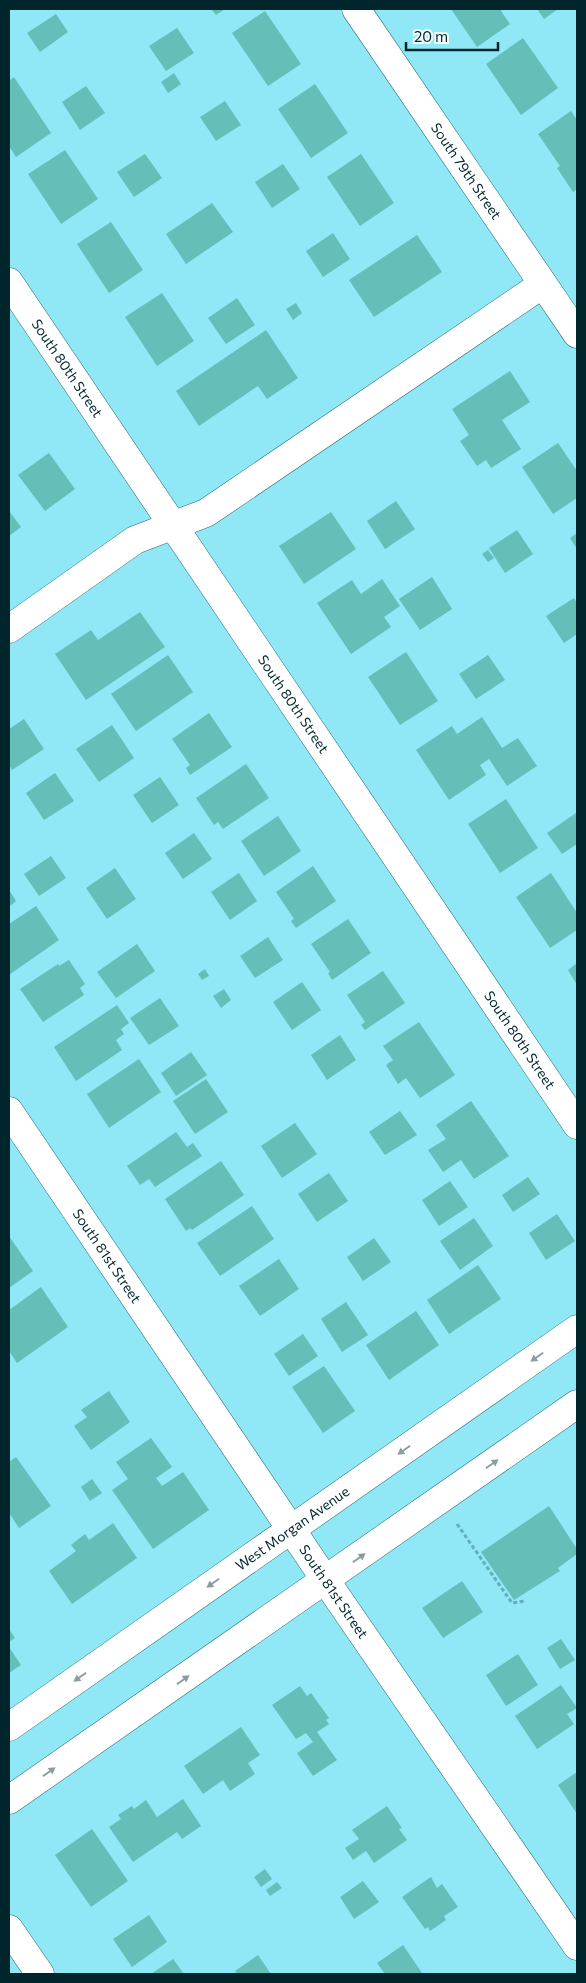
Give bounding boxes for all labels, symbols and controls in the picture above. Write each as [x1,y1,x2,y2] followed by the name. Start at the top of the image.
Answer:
[406,20,498,52] scale bar
[414,27,448,45] text: 20 m
[428,119,506,222] street label: South 79th Street
[28,316,107,420] street label: South 80th Street
[255,652,333,756] street label: South 80th Street
[481,987,559,1092] street label: South 80th Street
[70,1206,145,1306] street label: South 81st Street
[530,1352,544,1362] one-way arrow
[397,1445,411,1455] one-way arrow
[486,1459,499,1469] one-way arrow
[232,1482,352,1574] street label: West Morgan Avenue
[296,1541,372,1642] street label: South 81st Street
[352,1553,366,1563] one-way arrow
[206,1578,220,1588] one-way arrow
[73,1672,87,1682] one-way arrow
[176,1675,189,1685] one-way arrow
[42,1768,56,1777] one-way arrow

